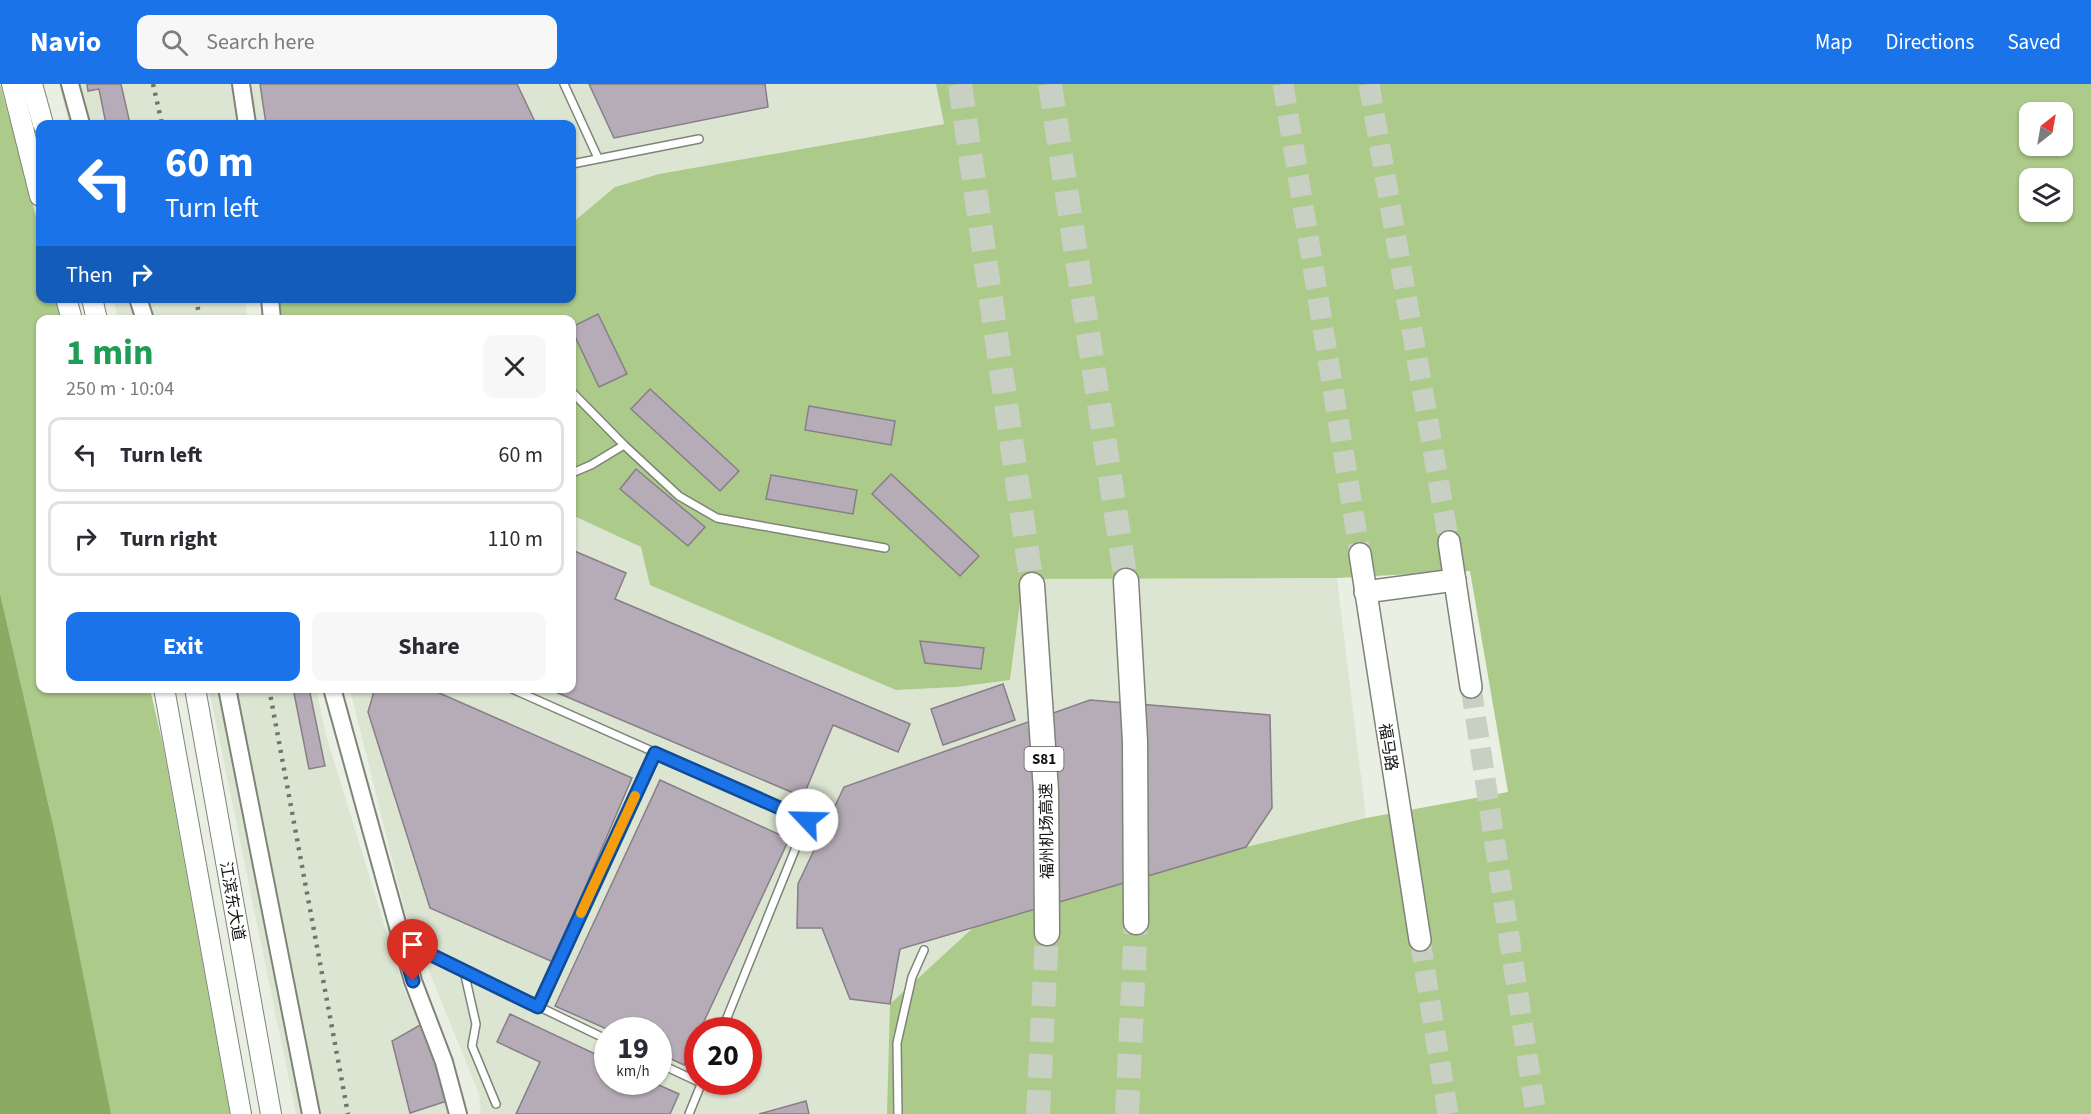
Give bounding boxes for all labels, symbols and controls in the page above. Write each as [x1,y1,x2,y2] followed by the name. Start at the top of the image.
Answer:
[137,15,557,69] search box
[30,22,101,62] text: Navio
[158,26,191,59] icon: search
[206,26,315,58] text: Search here
[1815,27,1853,57] text: Map
[1886,27,1974,57] text: Directions
[2007,27,2061,57] text: Saved
[2019,102,2073,156] north arrow
[2019,102,2073,222] map controls
[165,133,254,193] text: 60 m
[66,144,144,222] icon: left
[2019,168,2073,222] button: layers
[165,189,259,228] text: Turn left
[125,258,158,291] icon: right
[66,259,113,291] text: Then
[66,327,154,378] text: 1 min
[483,335,546,398] button: close
[66,375,174,403] text: 250 m · 10:04
[69,438,102,471] icon: left
[120,439,202,471] text: Turn left
[498,439,543,471] text: 60 m
[69,522,102,555] icon: right
[120,523,217,555] text: Turn right
[488,523,543,555] text: 110 m
[66,612,300,681] button: Exit
[312,612,546,681] button: Share
[1373,722,1403,773] street label: 福马路
[1024,747,1064,771] road number: S81
[1035,783,1059,879] street label: 福州机场高速
[775,788,839,852] position arrow
[214,860,250,942] street label: 江滨东大道
[387,919,438,981] pin
[396,928,429,961] icon: arrive
[684,1017,762,1095] speed limit sign: 20
[617,1027,649,1070] text: 19
[616,1061,650,1082] text: km/h

